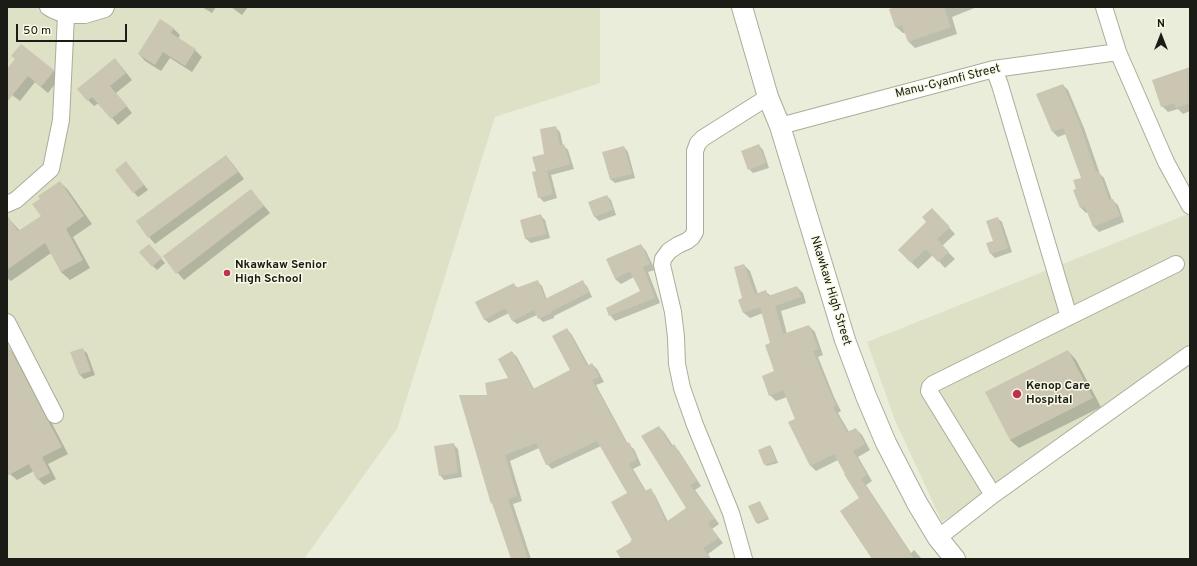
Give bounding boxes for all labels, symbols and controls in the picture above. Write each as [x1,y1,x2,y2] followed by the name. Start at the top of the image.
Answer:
[18,16,129,42] scale bar
[1141,16,1181,56] north arrow
[1157,17,1165,31] text: N
[23,23,51,39] text: 50 m
[894,62,1002,102] street label: Manu-Gyamfi Street
[806,234,854,348] street label: Nkawkaw High Street
[235,259,327,287] place label: Nkawkaw Senior High School
[222,268,232,278] marker: Nkawkaw Senior High School
[1026,380,1090,408] place label: Kenop Care Hospital
[1011,388,1023,400] marker: Kenop Care Hospital

